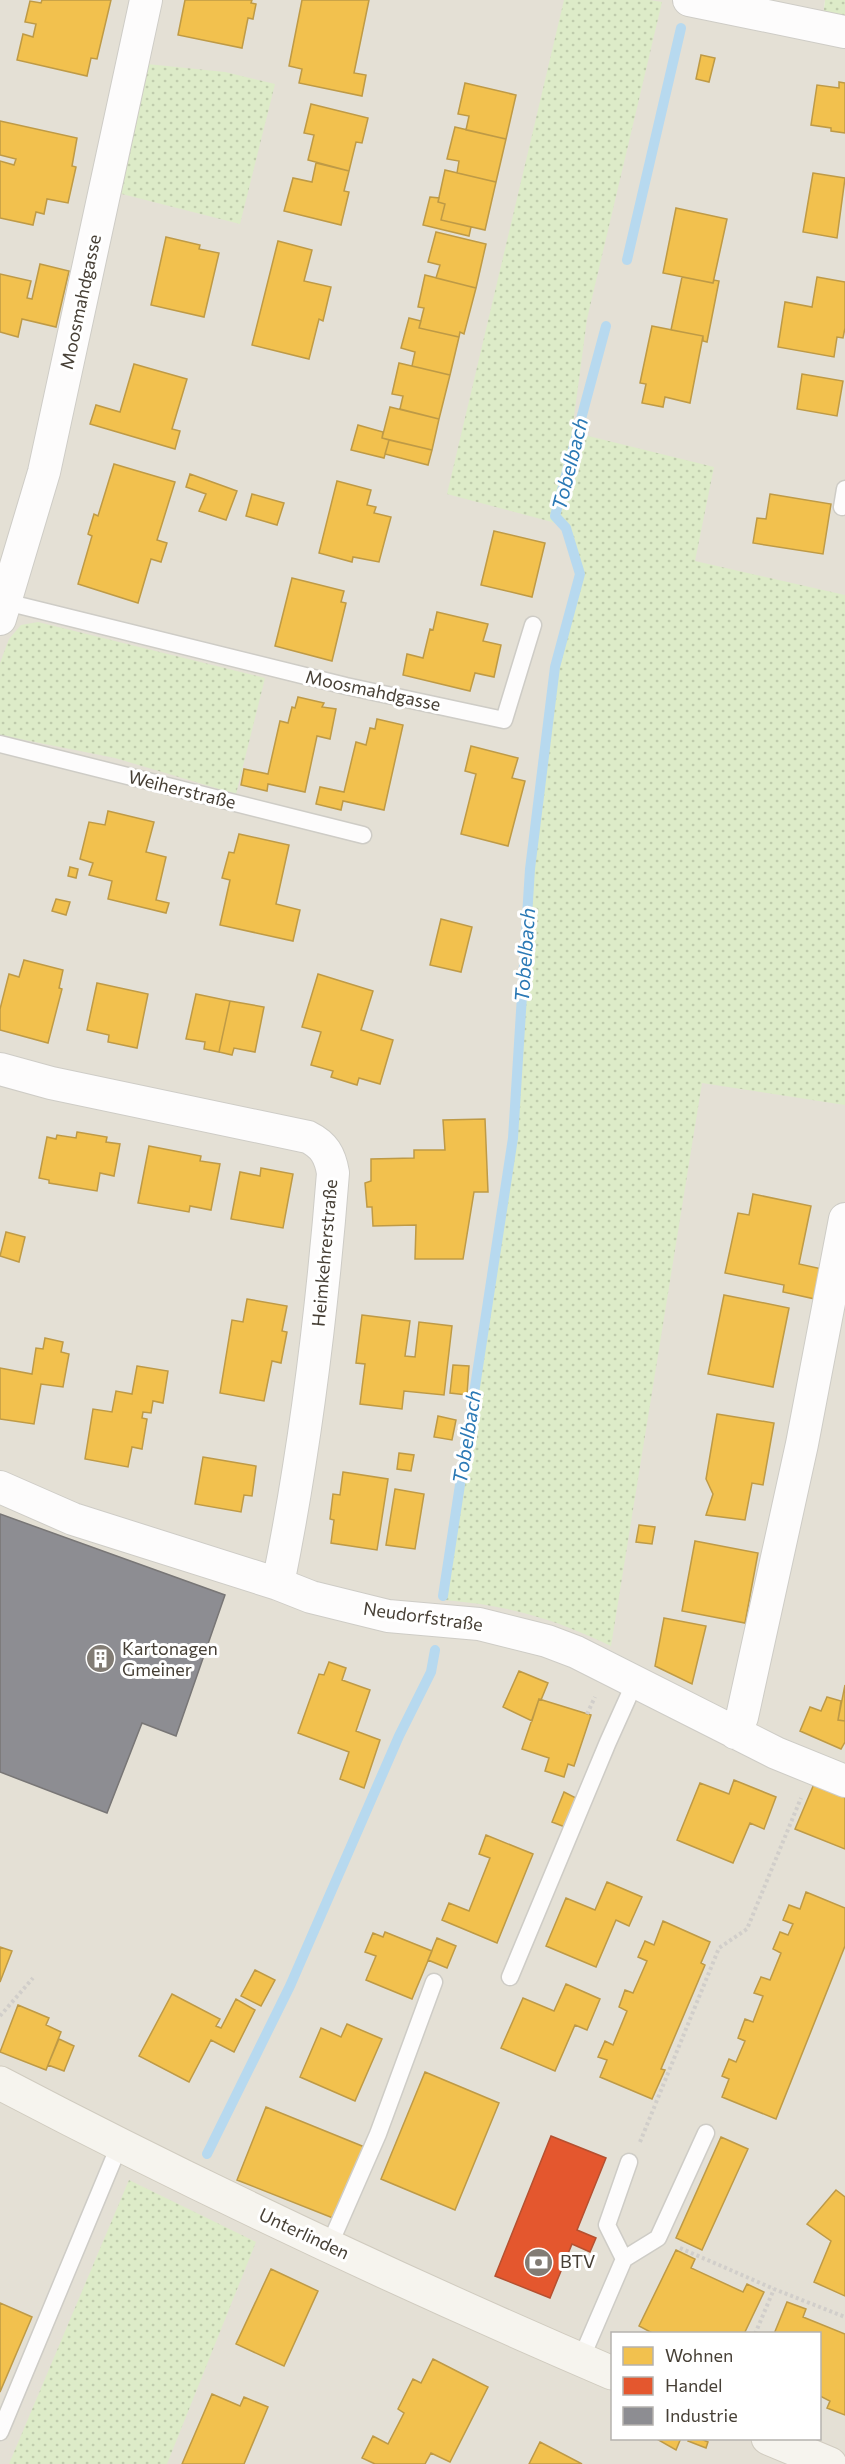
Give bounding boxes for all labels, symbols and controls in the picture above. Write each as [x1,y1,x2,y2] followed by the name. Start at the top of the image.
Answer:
[55,232,105,371] street label: Moosmahdgasse
[546,415,592,512] water label: Tobelbach
[304,665,443,715] street label: Moosmahdgasse
[126,765,238,813] street label: Weiherstraße
[509,907,539,1003] water label: Tobelbach
[307,1178,341,1328] street label: Heimkehrerstraße
[447,1388,485,1485] water label: Tobelbach
[362,1597,484,1635] street label: Neudorfstraße
[122,1637,218,1680] place label: Kartonagen Gmeiner
[85,1643,117,1675] building icon: Kartonagen Gmeiner
[256,2203,353,2264] street label: Unterlinden
[523,2246,555,2278] bank icon: BTV
[560,2250,595,2272] place label: BTV
[611,2332,821,2440] legend
[665,2344,733,2366] text: Wohnen
[665,2374,723,2396] text: Handel
[665,2404,738,2426] text: Industrie

